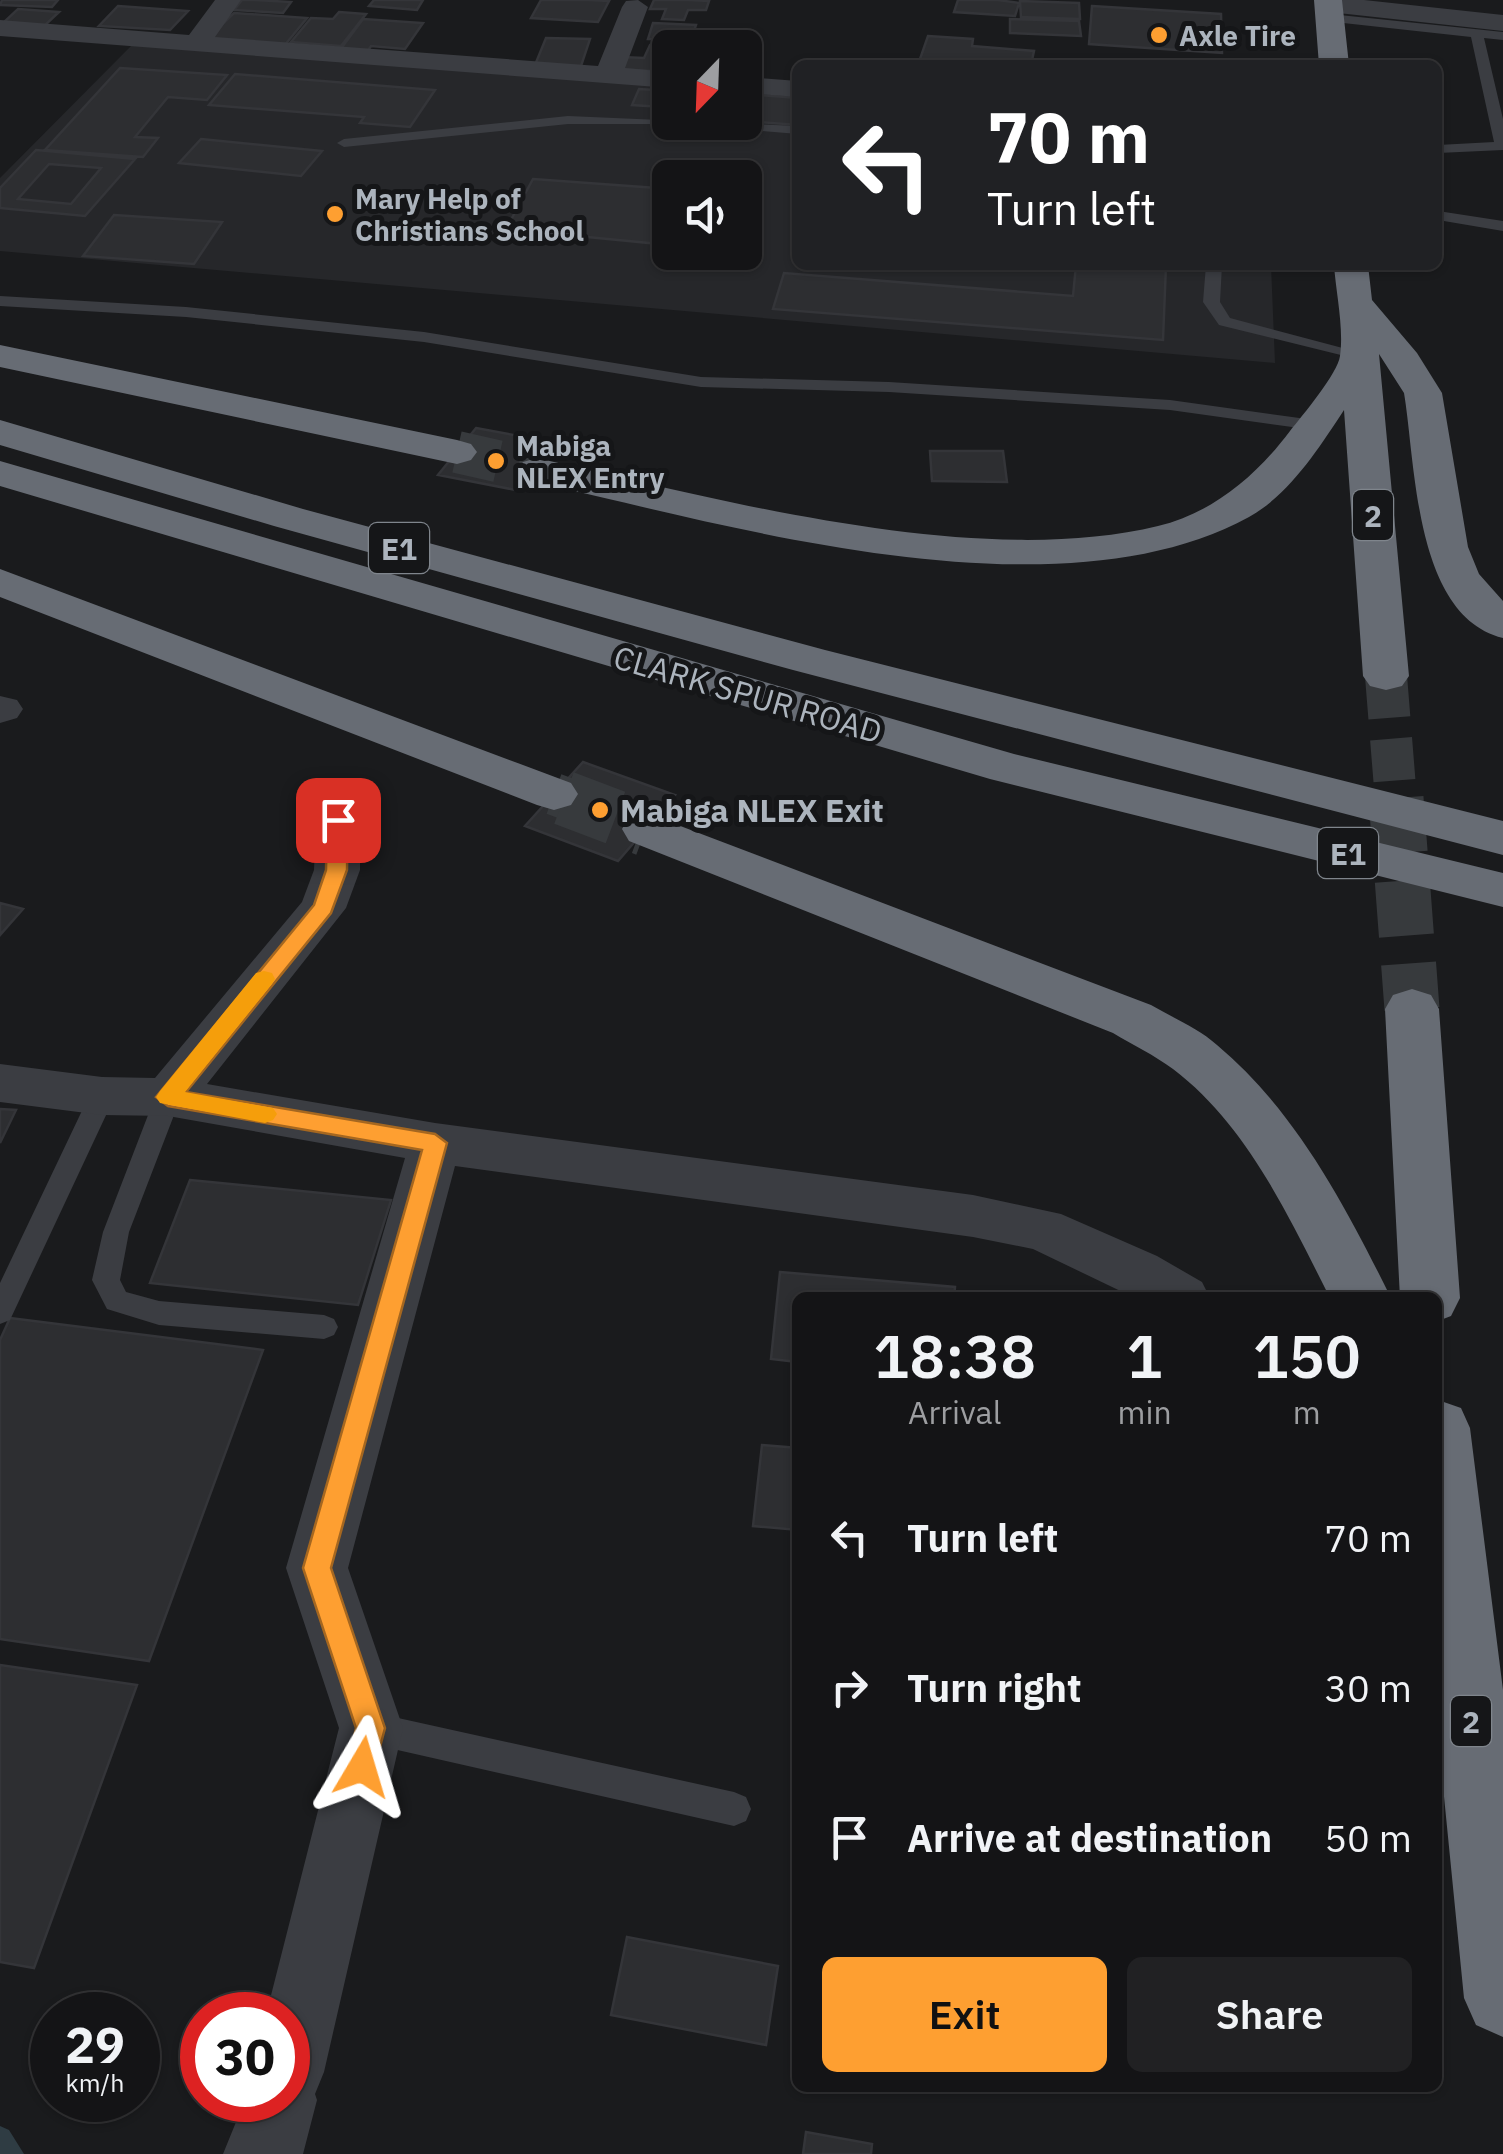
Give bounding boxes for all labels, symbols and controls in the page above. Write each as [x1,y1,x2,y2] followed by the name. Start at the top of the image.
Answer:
[1179,17,1296,54] place label: Axle Tire
[1148,24,1170,46] marker: Axle Tire
[652,30,762,140] north arrow
[652,30,762,270] map controls
[987,91,1150,182] text: 70 m
[822,100,952,230] icon: left
[652,160,762,270] button: sound
[987,179,1156,237] text: Turn left
[355,180,584,249] place label: Mary Help of Christians School
[324,203,346,225] marker: Mary Help of Christians School
[516,427,664,496] place label: Mabiga NLEX Entry
[485,450,507,472] marker: Mabiga NLEX Entry
[1353,490,1393,540] road number: 2
[369,523,429,573] road number: E1
[609,636,887,752] street label: CLARK SPUR ROAD
[296,778,381,863] pin
[620,789,884,831] place label: Mabiga NLEX Exit
[311,793,366,848] icon: arrive
[589,799,611,821] marker: Mabiga NLEX Exit
[1318,828,1378,878] road number: E1
[873,1316,1036,1395] text: 18:38
[1127,1316,1163,1395] text: 1
[1253,1316,1361,1395] text: 150
[908,1391,1001,1433] text: Arrival
[1117,1391,1172,1433] text: min
[1293,1391,1321,1433] text: m
[822,1510,877,1565] icon: left
[907,1513,1058,1562] text: Turn left
[1324,1513,1412,1562] text: 70 m
[822,1660,877,1715] icon: right
[907,1663,1082,1712] text: Turn right
[1324,1663,1412,1712] text: 30 m
[1451,1696,1491,1746] road number: 2
[310,1715,414,1819] position arrow
[822,1810,877,1865] icon: arrive
[907,1813,1272,1862] text: Arrive at destination
[1324,1813,1412,1862] text: 50 m
[822,1957,1107,2072] button: Exit
[1127,1957,1412,2072] button: Share
[180,1992,310,2122] speed limit sign: 30
[65,2012,125,2077] text: 29
[66,2066,124,2099] text: km/h

